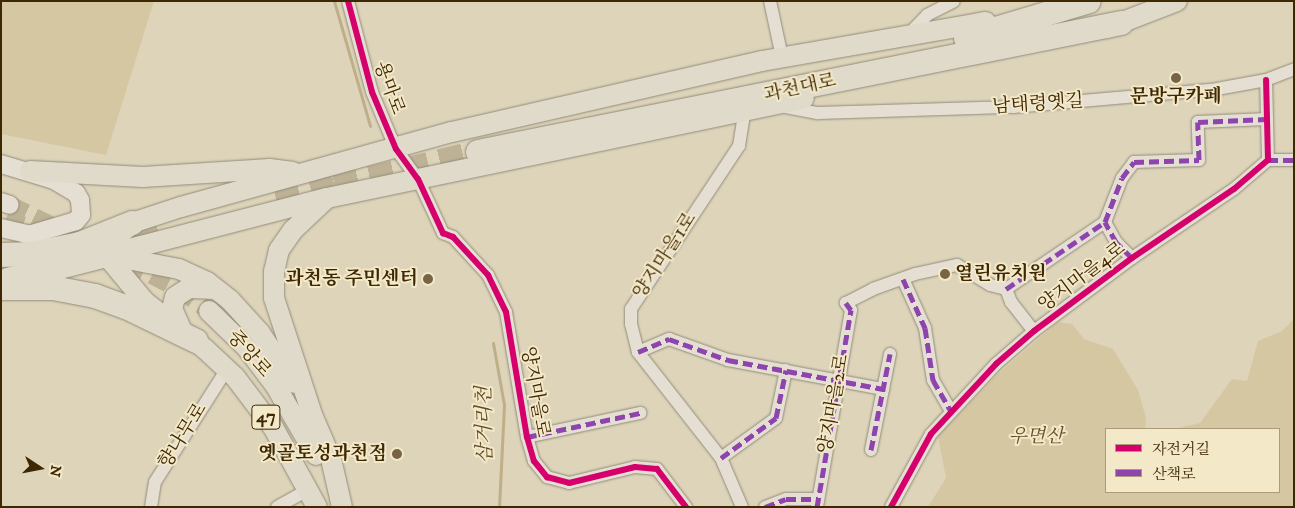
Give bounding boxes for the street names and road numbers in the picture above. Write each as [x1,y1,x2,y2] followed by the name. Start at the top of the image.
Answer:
[369,58,409,118] street label: 용마로
[762,69,838,107] street label: 과천대로
[991,89,1085,119] street label: 남태령옛길
[629,208,701,304] street label: 양지마을1로
[1034,237,1130,317] street label: 양지마을4로
[222,326,276,382] street label: 중앙로
[516,345,554,439] street label: 양지마을로
[814,352,854,456] street label: 양지마을2로
[154,399,212,473] street label: 향나무로
[251,402,281,432] road number: 47

